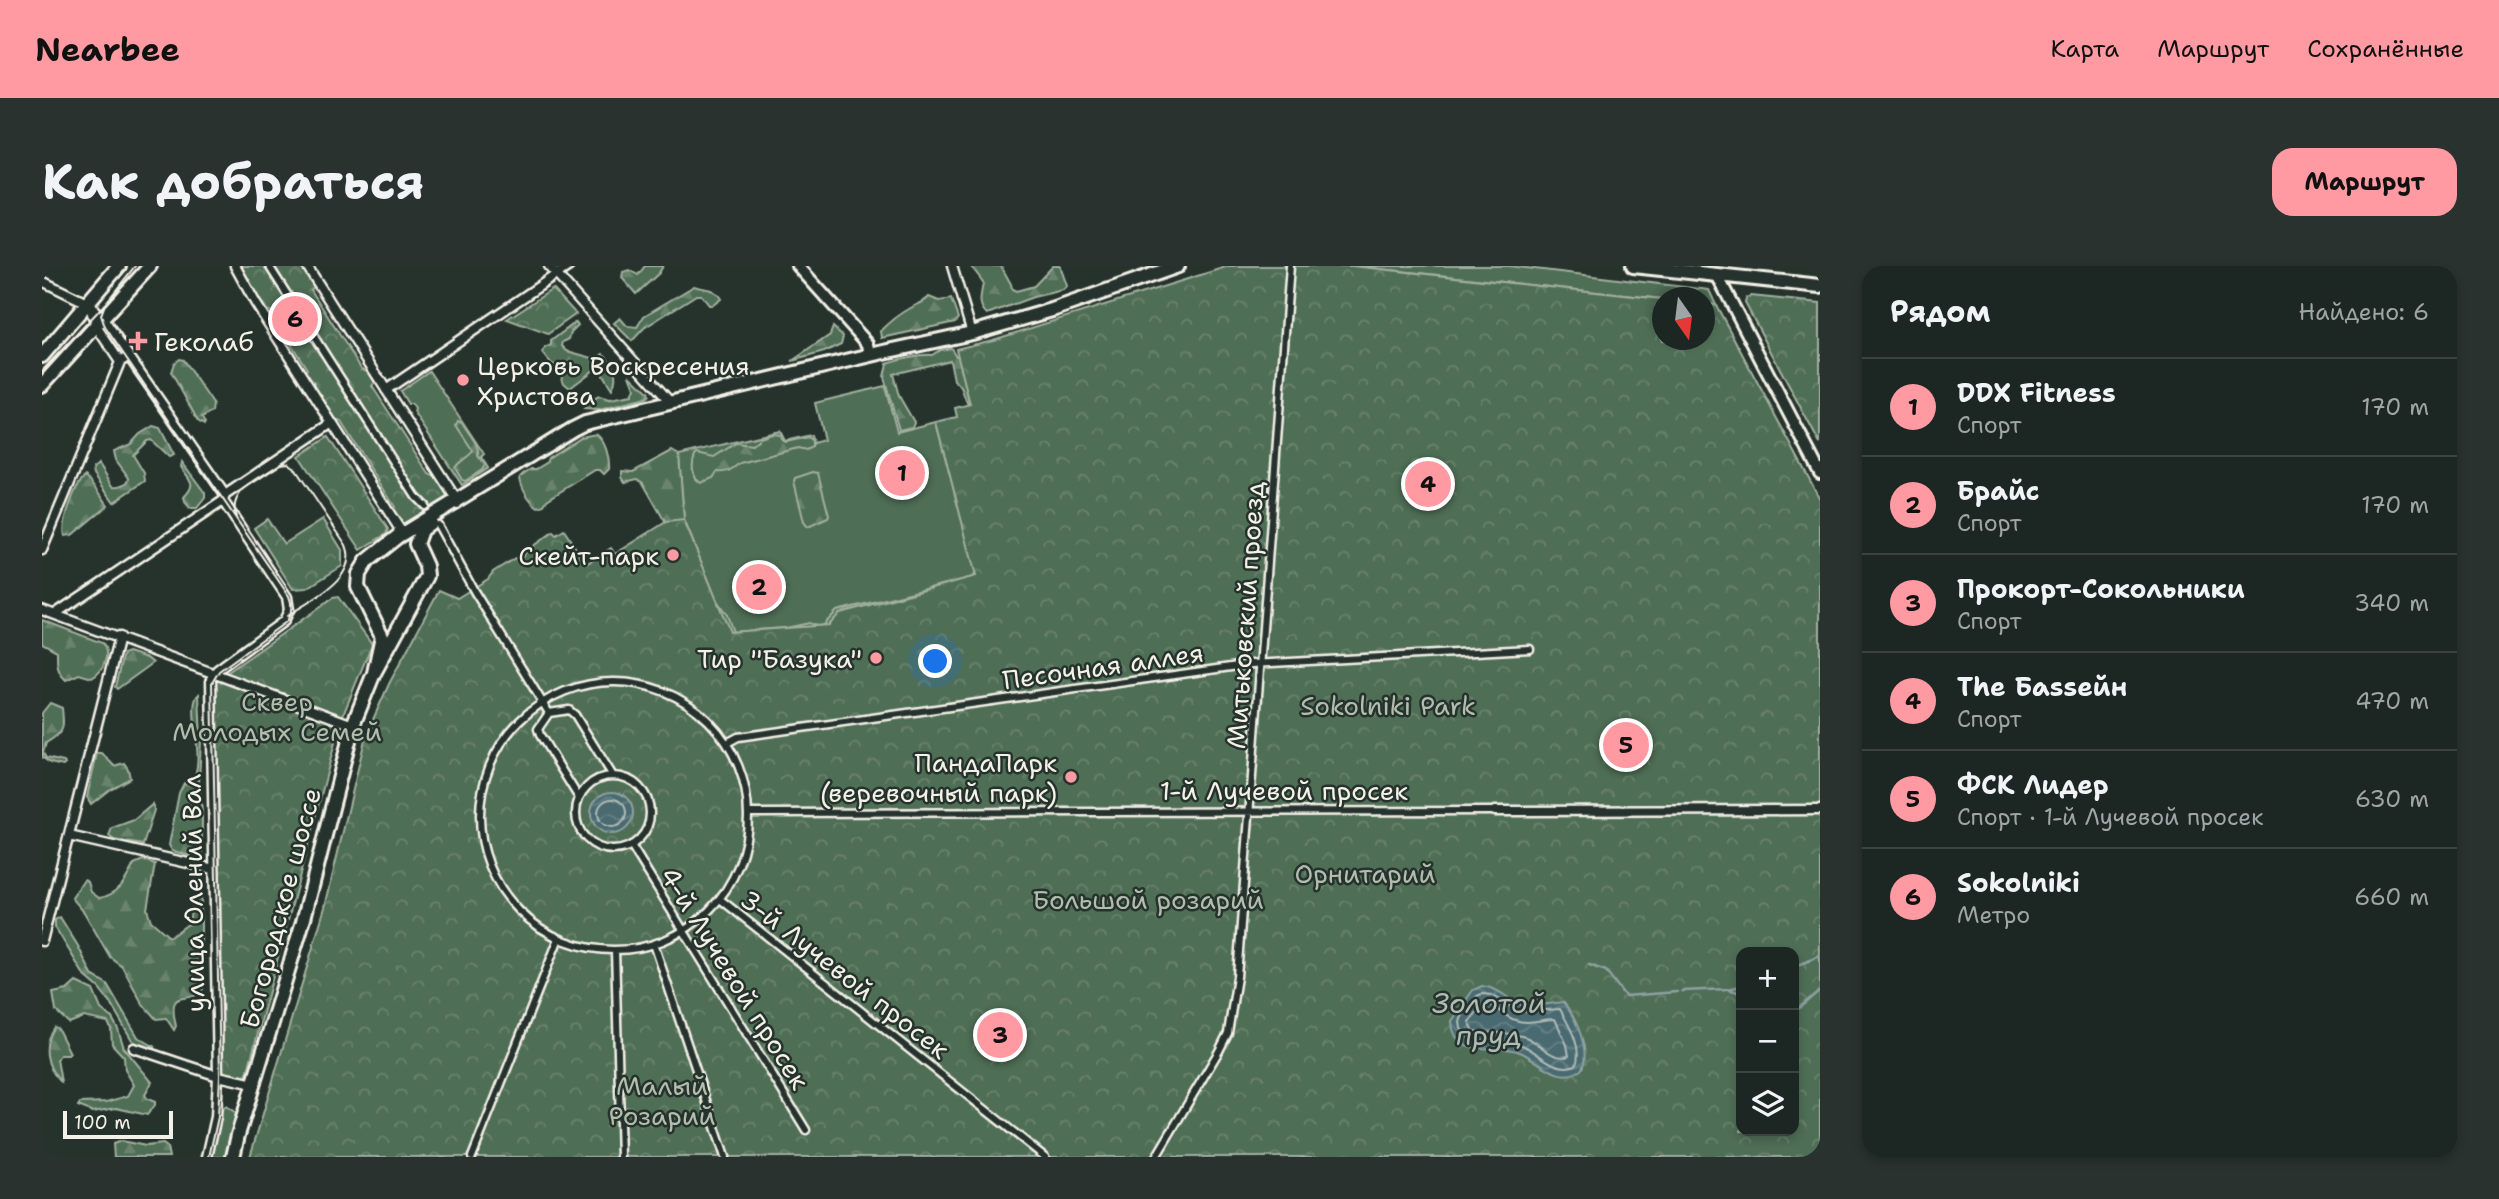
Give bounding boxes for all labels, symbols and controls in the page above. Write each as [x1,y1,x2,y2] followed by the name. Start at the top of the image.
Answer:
[35,27,180,72] text: Nearbee
[2051,33,2119,65] text: Карта
[2157,33,2269,65] text: Маршрут
[2307,33,2464,65] text: Сохранённые
[2272,148,2457,216] button: Маршрут
[42,149,424,215] text: Как добраться
[1652,287,1715,350] north arrow
[1890,291,1990,332] text: Рядом
[272,293,318,345] pin: 6
[2299,297,2429,327] text: Найдено: 6
[154,324,254,359] place label: Геколаб
[128,331,148,351] marker: Геколаб
[477,348,750,413] place label: Церковь Воскресения Христова
[455,372,471,388] marker: Церковь Воскресения Христова
[1957,375,2116,410] text: DDX Fitness
[1908,392,1918,422] text: 1
[2361,392,2429,422] text: 170 m
[1957,410,2022,440] text: Спорт
[879,447,925,499] pin: 1
[1405,458,1451,510] pin: 4
[1957,473,2040,508] text: Брайс
[1218,479,1272,750] street label: Митьковский проезд
[1905,490,1921,520] text: 2
[2361,490,2429,520] text: 170 m
[1957,508,2022,538] text: Спорт
[518,538,659,573] place label: Скейт-парк
[665,547,681,563] marker: Скейт-парк
[736,561,782,613] pin: 2
[1957,571,2245,606] text: Прокорт-Сокольники
[1905,588,1921,618] text: 3
[2354,588,2429,618] text: 340 m
[1957,606,2022,636] text: Спорт
[1000,635,1206,697] street label: Песочная аллея
[697,641,862,676] place label: Тир "Базука"
[918,644,952,678] your location
[868,650,884,666] marker: Тир "Базука"
[1957,669,2127,704] text: The Баssейн
[172,684,382,749] park label: Сквер Молодых Семей
[1905,686,1921,716] text: 4
[2355,686,2429,716] text: 470 m
[1300,688,1476,723] park label: Sokolniki Park
[1957,704,2022,734] text: Спорт
[1603,719,1649,771] pin: 5
[820,745,1057,810] place label: ПандаПарк (веревочный парк)
[1957,767,2108,802] text: ФСК Лидер
[1063,769,1079,785] marker: ПандаПарк (веревочный парк)
[173,773,213,1012] street label: улица Олений Вал
[1160,773,1408,808] street label: 1-й Лучевой просек
[231,784,329,1032] street label: Богородское шоссе
[1906,784,1920,814] text: 5
[2355,784,2429,814] text: 630 m
[1957,802,2263,832] text: Спорт · 1-й Лучевой просек
[1294,856,1436,891] park label: Орнитарий
[652,860,818,1096] street label: 4-й Лучевой просек
[1957,865,2080,900] text: Sokolniki
[733,881,957,1067] street label: 3-й Лучевой просек
[1032,882,1264,917] park label: Большой розарий
[1905,882,1921,912] text: 6
[2354,882,2429,912] text: 660 m
[1957,900,2030,930] text: Метро
[1736,947,1799,1136] map controls
[1736,947,1799,1010] button: +
[1432,984,1546,1054] water label: Золотой пруд
[977,1009,1023,1061] pin: 3
[1736,1010,1799,1073] button: −
[608,1068,716,1133] park label: Малый Розарий
[1736,1073,1799,1136] button: layers
[63,1108,173,1140] scale bar
[74,1110,131,1135] text: 100 m

